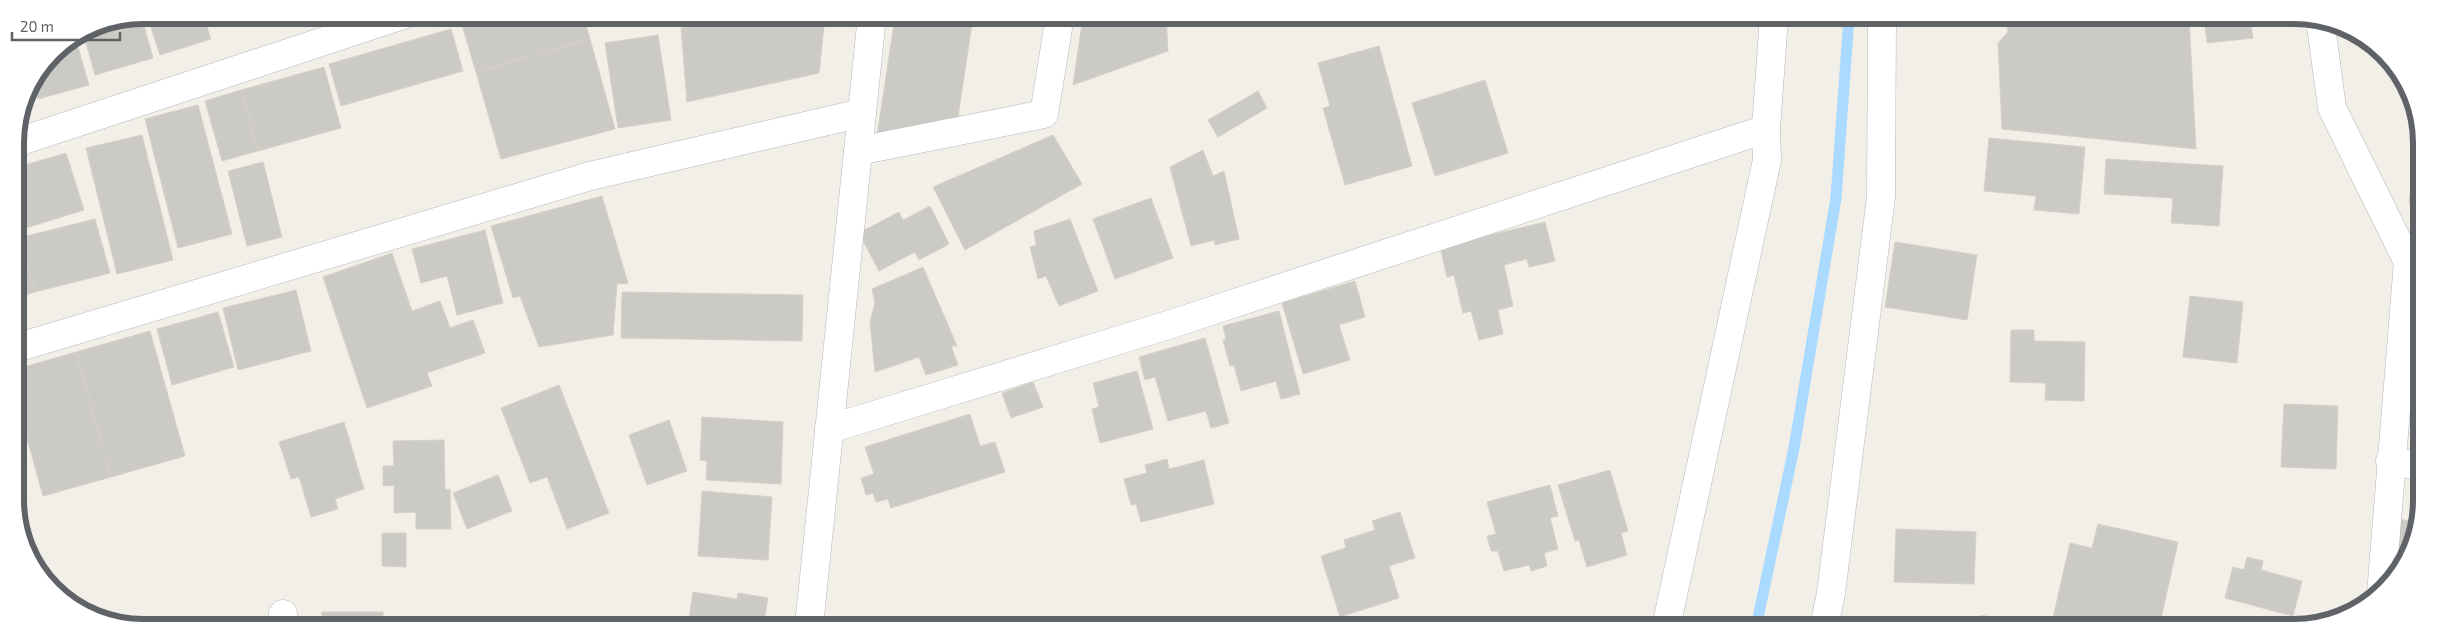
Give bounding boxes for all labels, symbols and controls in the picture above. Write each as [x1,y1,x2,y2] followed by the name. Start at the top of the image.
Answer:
[12,10,120,42] scale bar
[20,17,54,35] text: 20 m

